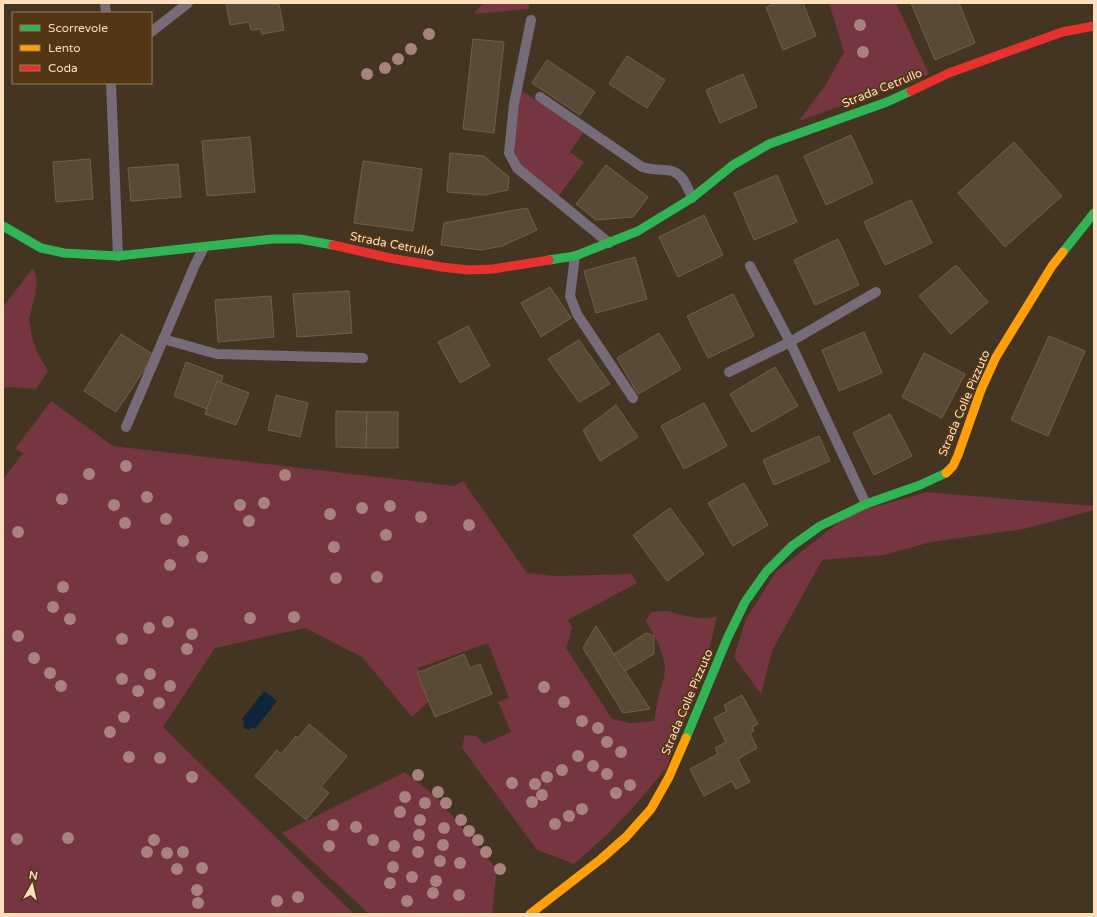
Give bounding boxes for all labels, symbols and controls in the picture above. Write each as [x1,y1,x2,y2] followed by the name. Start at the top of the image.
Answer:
[12,12,152,84] legend
[48,21,108,35] text: Scorrevole
[48,41,81,55] text: Lento
[48,61,78,75] text: Coda
[840,66,924,110] street label: Strada Cetrullo
[349,229,435,259] street label: Strada Cetrullo
[935,348,993,458] street label: Strada Colle Pizzuto
[658,647,716,757] street label: Strada Colle Pizzuto
[12,865,52,905] north arrow
[28,869,39,883] text: N

